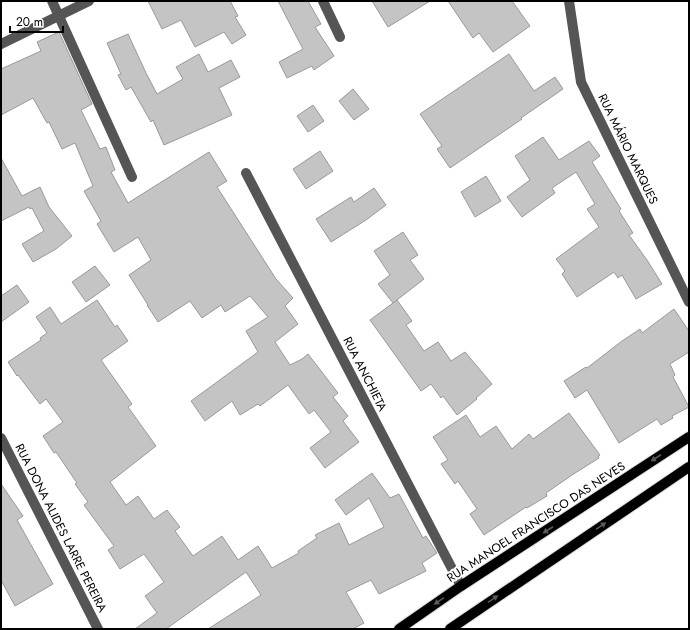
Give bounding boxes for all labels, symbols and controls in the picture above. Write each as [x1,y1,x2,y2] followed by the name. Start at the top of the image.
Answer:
[10,8,63,34] scale bar
[16,13,43,31] text: 20 m
[593,91,663,208] street label: RUA MÁRIO MARQUES
[338,334,392,415] street label: RUA ANCHIETA
[11,441,111,615] street label: RUA DONA ALIDES LARRE PEREIRA
[651,454,662,462] one-way arrow
[443,457,629,587] street label: RUA MANOEL FRANCISCO DAS NEVES
[596,522,606,530] one-way arrow
[542,526,554,533] one-way arrow
[488,595,499,603] one-way arrow
[434,597,445,605] one-way arrow

